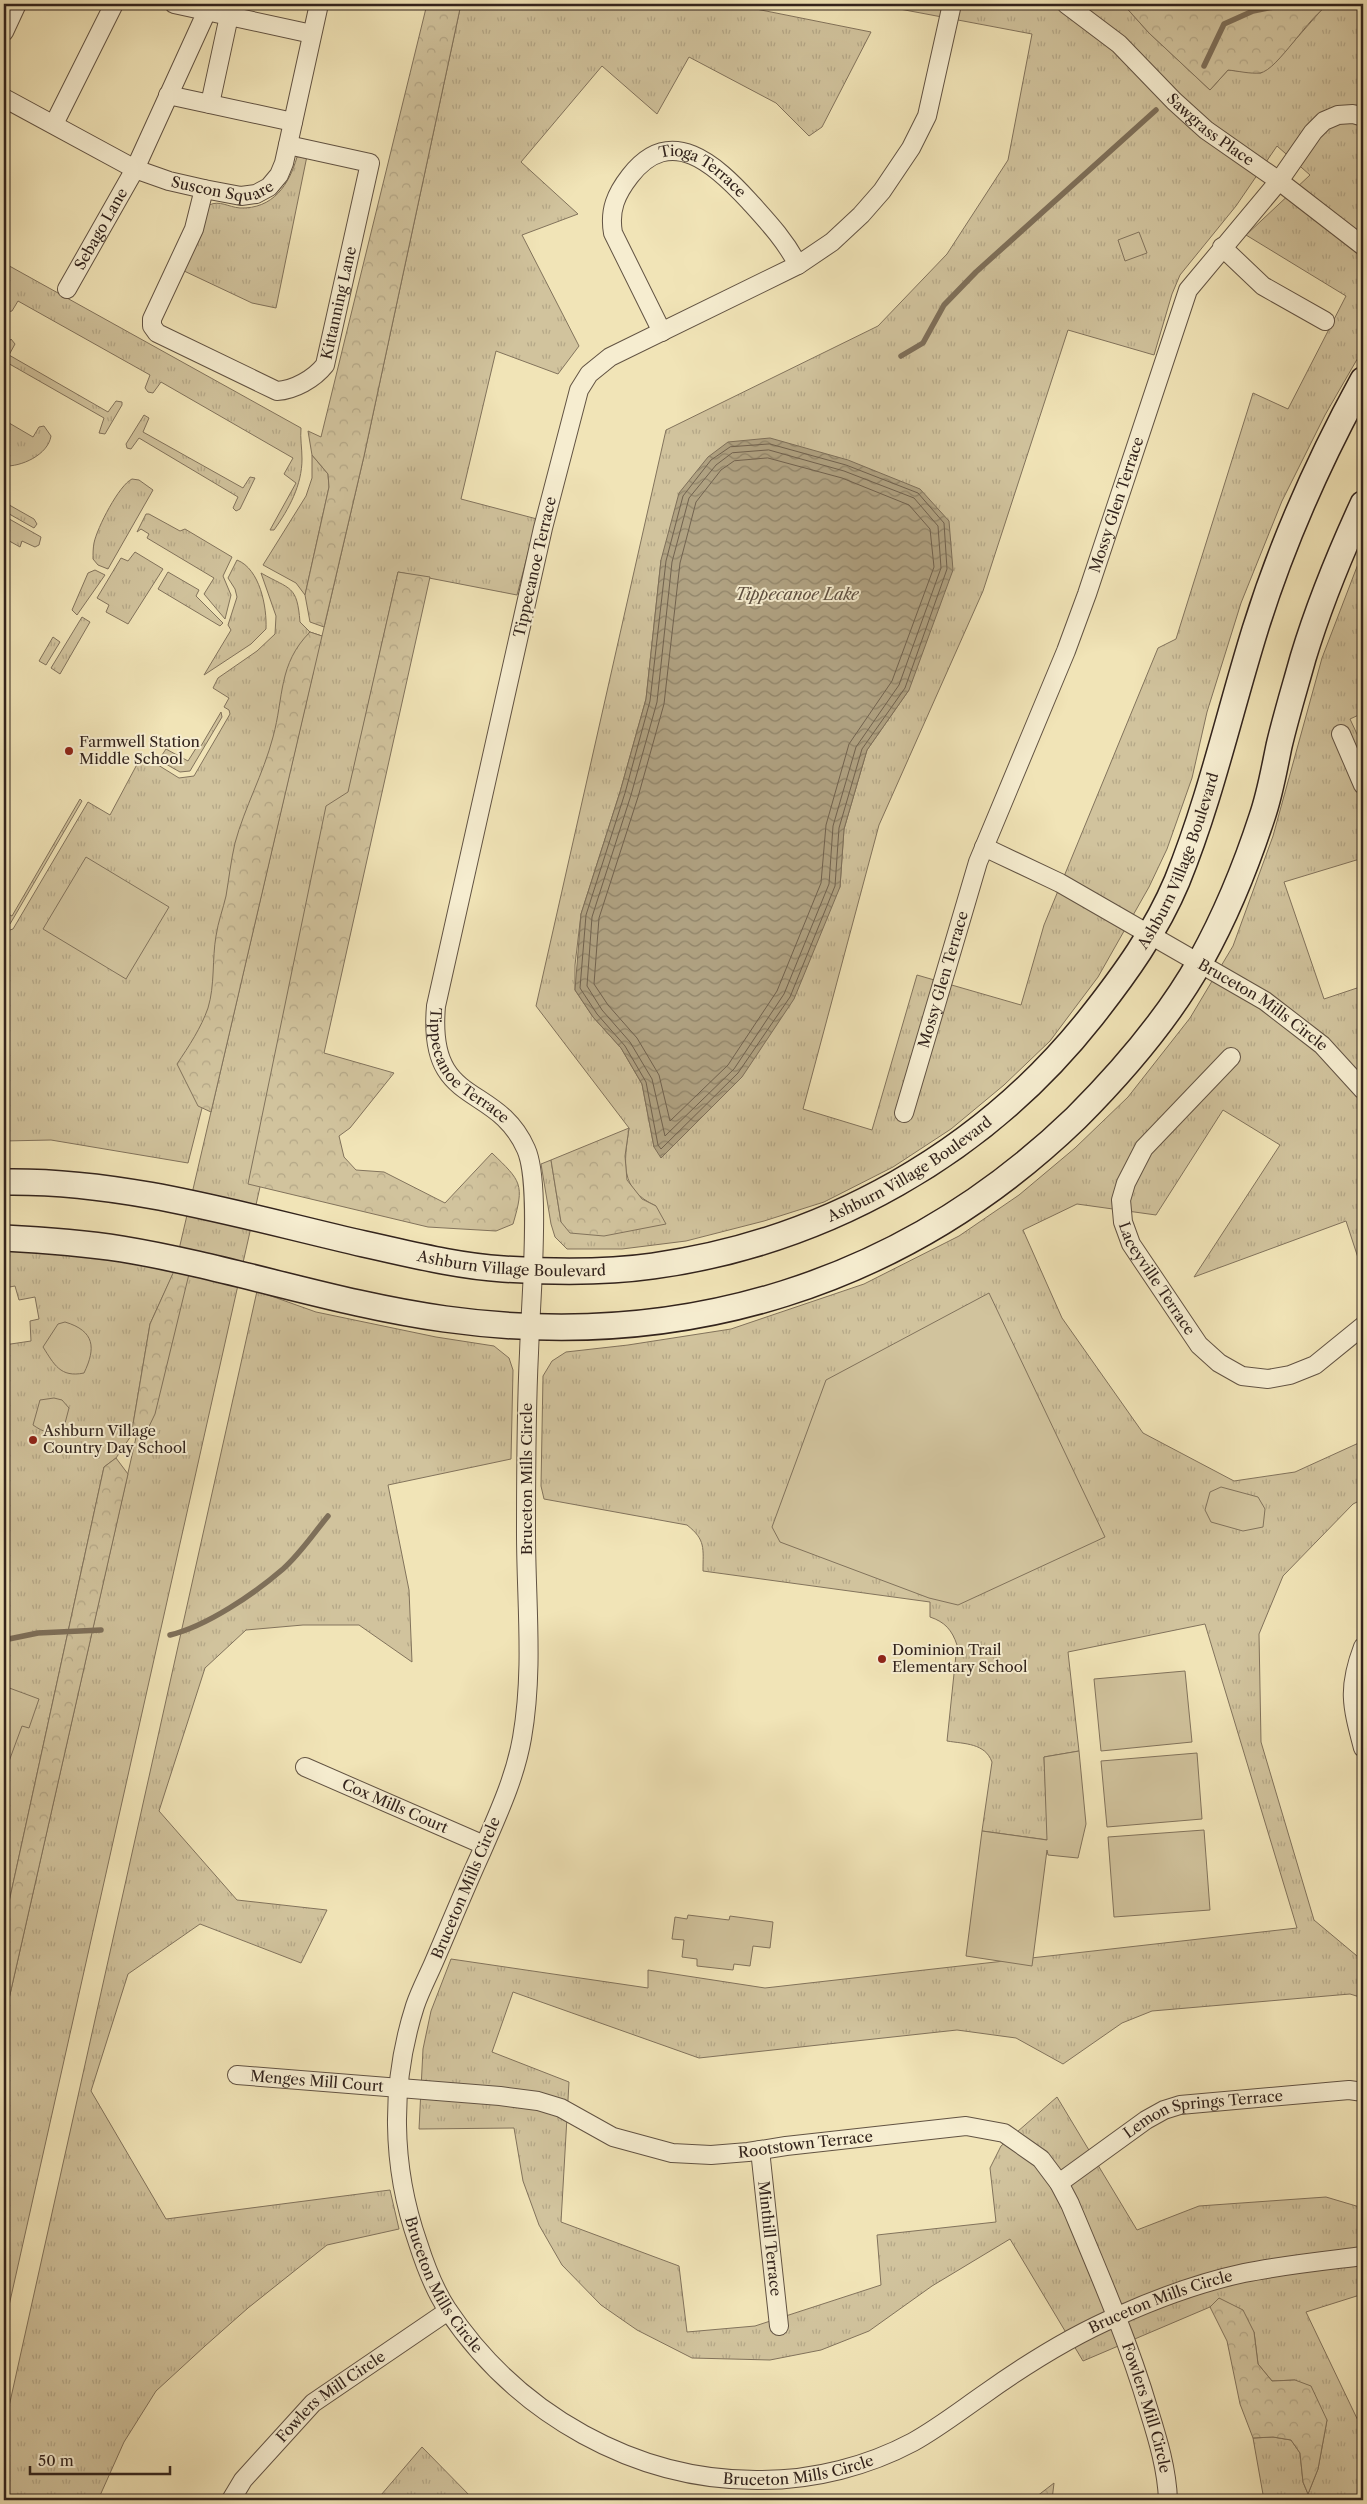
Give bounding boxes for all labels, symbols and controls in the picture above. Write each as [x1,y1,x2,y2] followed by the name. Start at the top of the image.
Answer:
[1163,89,1258,170] street label: Sawgrass Place
[657,141,750,201] street label: Tioga Terrace
[169,172,277,205] street label: Suscon Square
[70,184,131,273] street label: Sebago Lane
[317,245,360,361] street label: Kittanning Lane
[1085,434,1148,575] street label: Mossy Glen Terrace
[509,495,560,639] street label: Tippecanoe Terrace
[735,584,860,604] water label: Tippecanoe Lake
[79,732,201,768] place label: Farmwell Station Middle School
[63,745,75,757] marker: Farmwell Station Middle School
[1133,770,1222,953] street label: Ashburn Village Boulevard
[914,909,972,1050] street label: Mossy Glen Terrace
[1195,954,1332,1054] street label: Bruceton Mills Circle
[426,1007,514,1127] street label: Tippecanoe Terrace
[823,1112,995,1226] street label: Ashburn Village Boulevard
[1115,1219,1200,1339] street label: Laceyville Terrace
[415,1246,606,1280] street label: Ashburn Village Boulevard
[517,1403,536,1555] street label: Bruceton Mills Circle
[42,1421,187,1457] place label: Ashburn Village Country Day School
[27,1434,39,1446] marker: Ashburn Village Country Day School
[892,1640,1028,1676] place label: Dominion Trail Elementary School
[876,1653,888,1665] marker: Dominion Trail Elementary School
[339,1774,452,1837] street label: Cox Mills Court
[427,1814,504,1962] street label: Bruceton Mills Circle
[249,2066,385,2096] street label: Menges Mill Court
[1119,2086,1284,2142] street label: Lemon Springs Terrace
[737,2126,874,2162] street label: Rootstown Terrace
[754,2180,786,2297] street label: Minthill Terrace
[401,2214,487,2357] street label: Bruceton Mills Circle
[1085,2266,1234,2337] street label: Bruceton Mills Circle
[1118,2340,1175,2475] street label: Fowlers Mill Circle
[272,2347,389,2446] street label: Fowlers Mill Circle
[30,2444,170,2476] scale bar
[722,2450,876,2489] street label: Bruceton Mills Circle
[38,2451,74,2470] text: 50 m

